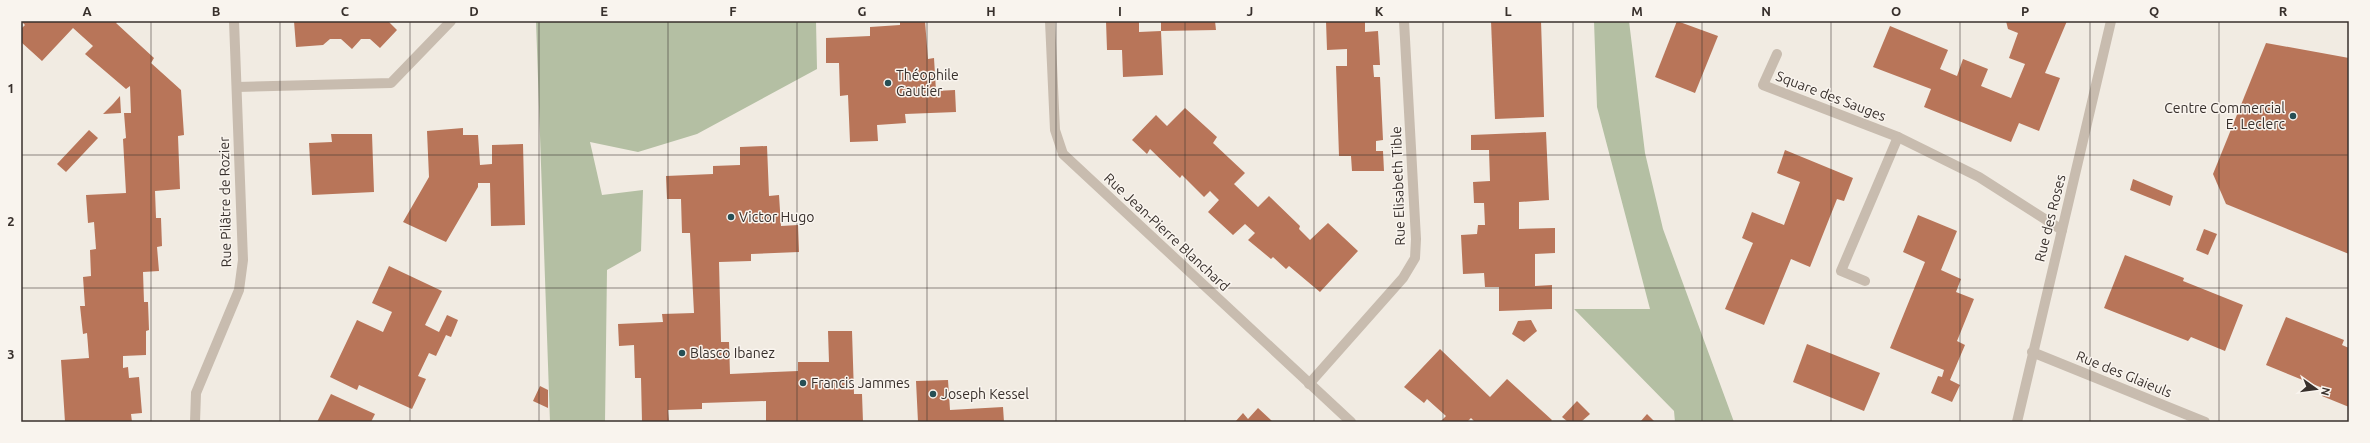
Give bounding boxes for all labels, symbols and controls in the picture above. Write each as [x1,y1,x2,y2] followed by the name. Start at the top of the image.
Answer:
[82,4,92,18] text: A
[212,4,221,18] text: B
[341,4,350,18] text: C
[469,4,479,18] text: D
[600,4,608,18] text: E
[729,4,737,18] text: F
[858,4,867,18] text: G
[986,4,996,18] text: H
[1118,4,1122,18] text: I
[1247,4,1253,18] text: J
[1375,4,1384,18] text: K
[1504,4,1512,18] text: L
[1631,4,1643,18] text: M
[1761,4,1771,18] text: N
[1891,4,1901,18] text: O
[2021,4,2029,18] text: P
[2149,4,2159,18] text: Q
[2279,4,2288,18] text: R
[896,67,959,99] place label: Théophile Gautier
[1774,68,1888,124] street label: Square des Sauges
[883,78,893,88] marker: Théophile Gautier
[7,81,15,95] text: 1
[2164,100,2285,132] place label: Centre Commercial E. Leclerc
[2288,111,2298,121] marker: Centre Commercial E. Leclerc
[1388,126,1408,246] street label: Rue Elisabeth Tible
[216,136,234,268] street label: Rue Pilâtre de Rozier
[1101,170,1233,294] street label: Rue Jean-Pierre Blanchard
[2031,173,2069,263] street label: Rue des Roses
[739,209,814,225] place label: Victor Hugo
[726,212,736,222] marker: Victor Hugo
[7,214,15,228] text: 2
[690,345,775,361] place label: Blasco Ibanez
[7,347,15,361] text: 3
[2074,347,2174,401] street label: Rue des Glaieuls
[677,348,687,358] marker: Blasco Ibanez
[2296,369,2336,409] north arrow
[811,375,910,391] place label: Francis Jammes
[798,378,808,388] marker: Francis Jammes
[941,386,1029,402] place label: Joseph Kessel
[2319,386,2333,397] text: N
[928,389,938,399] marker: Joseph Kessel

